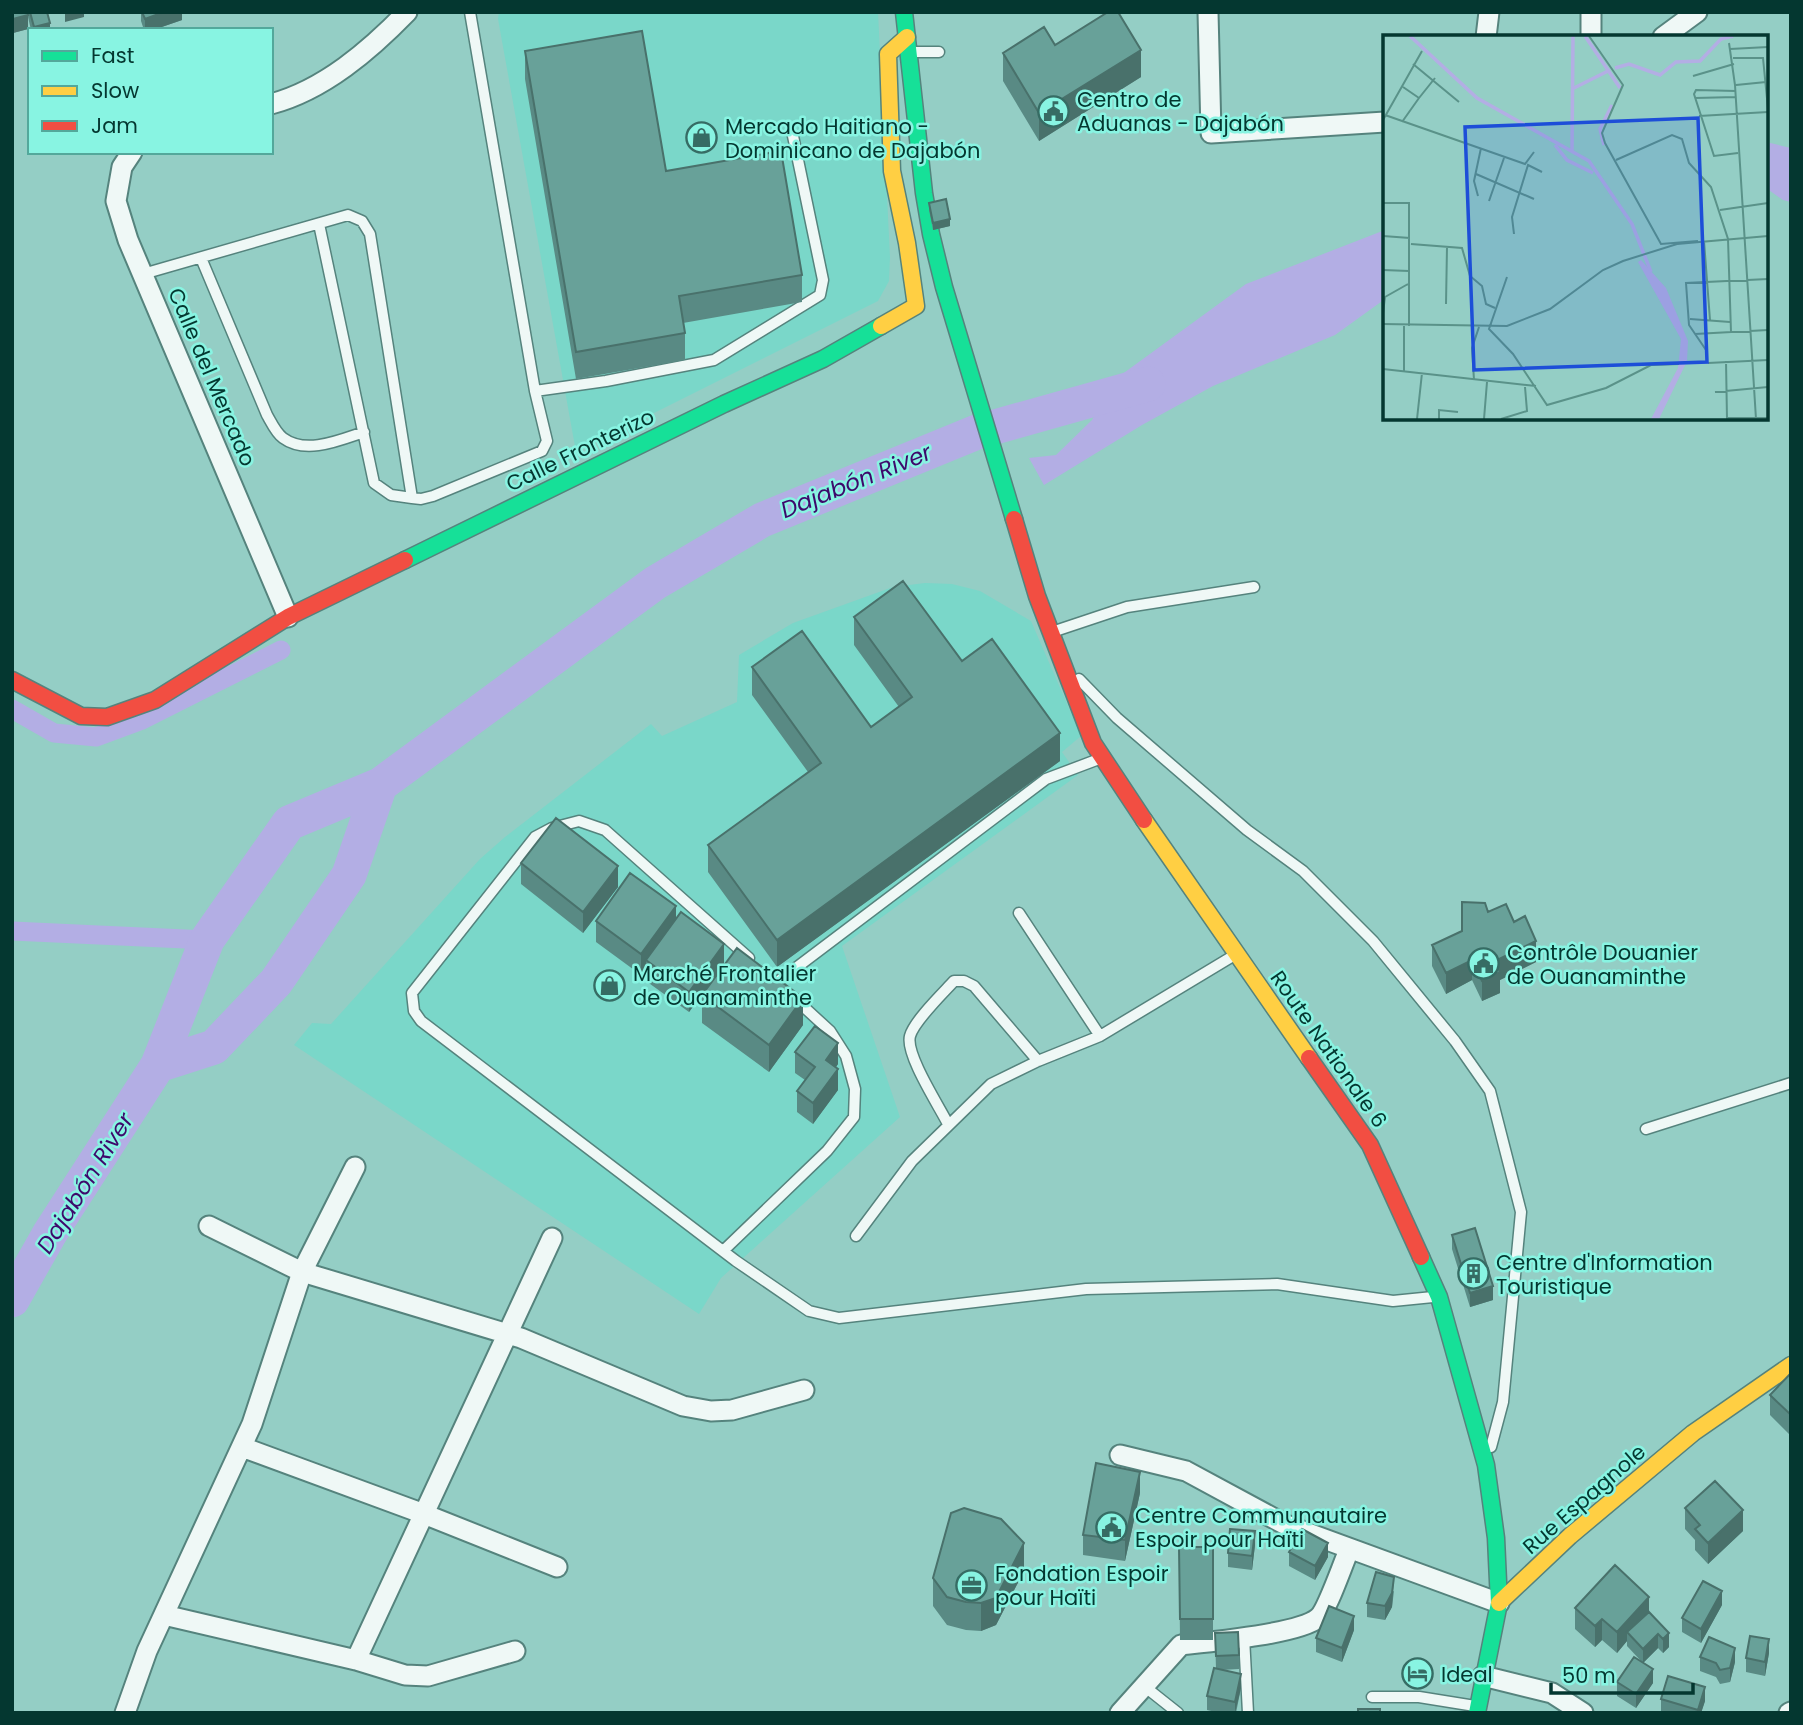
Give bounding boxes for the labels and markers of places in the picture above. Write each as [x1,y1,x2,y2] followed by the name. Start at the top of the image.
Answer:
[1077,85,1284,138] place label: Centro de Aduanas - Dajabón
[1037,94,1071,128] public building icon: Centro de Aduanas - Dajabón
[725,112,980,165] place label: Mercado Haitiano - Dominicano de Dajabón
[685,121,719,155] shop icon: Mercado Haitiano - Dominicano de Dajabón
[1507,938,1698,991] place label: Contrôle Douanier de Ouanaminthe
[1467,947,1501,981] public building icon: Contrôle Douanier de Ouanaminthe
[633,959,816,1012] place label: Marché Frontalier de Ouanaminthe
[593,968,627,1002] shop icon: Marché Frontalier de Ouanaminthe
[1496,1248,1713,1301] place label: Centre d'Information Touristique
[1456,1257,1490,1291] building icon: Centre d'Information Touristique
[1135,1501,1387,1554] place label: Centre Communautaire Espoir pour Haïti
[1095,1510,1129,1544] public building icon: Centre Communautaire Espoir pour Haïti
[995,1559,1169,1612] place label: Fondation Espoir pour Haïti
[955,1568,989,1602] office icon: Fondation Espoir pour Haïti
[1401,1657,1435,1691] hotel icon: Ideal
[1441,1660,1493,1689] place label: Ideal

